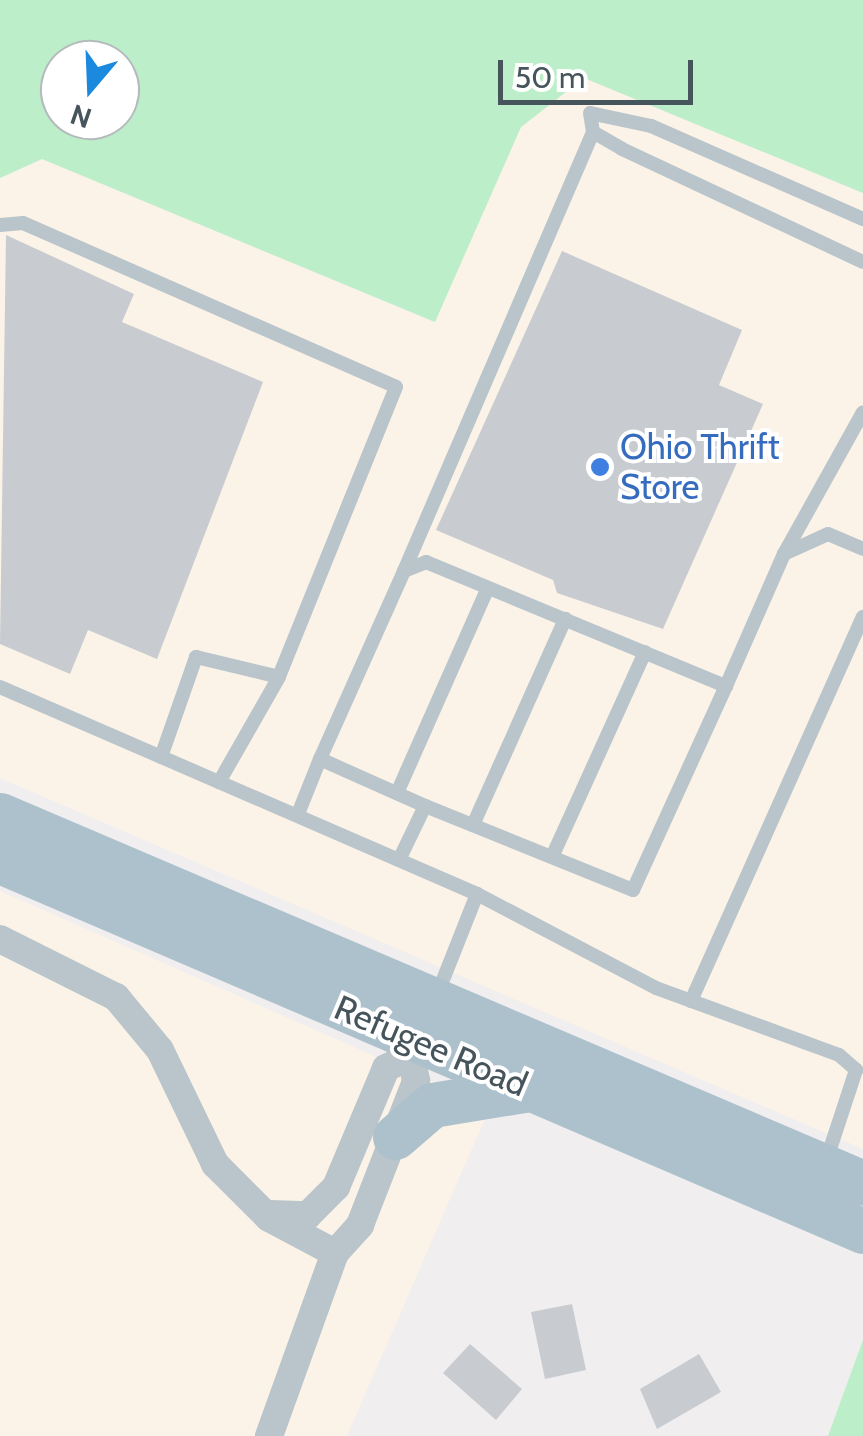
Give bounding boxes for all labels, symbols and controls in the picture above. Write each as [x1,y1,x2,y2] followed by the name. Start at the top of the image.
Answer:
[40,40,140,140] north arrow
[503,40,698,102] scale bar
[515,59,585,96] text: 50 m
[66,97,96,136] text: N
[620,426,780,508] place label: Ohio Thrift Store
[589,456,611,478] marker: Ohio Thrift Store
[328,987,534,1105] street label: Refugee Road

